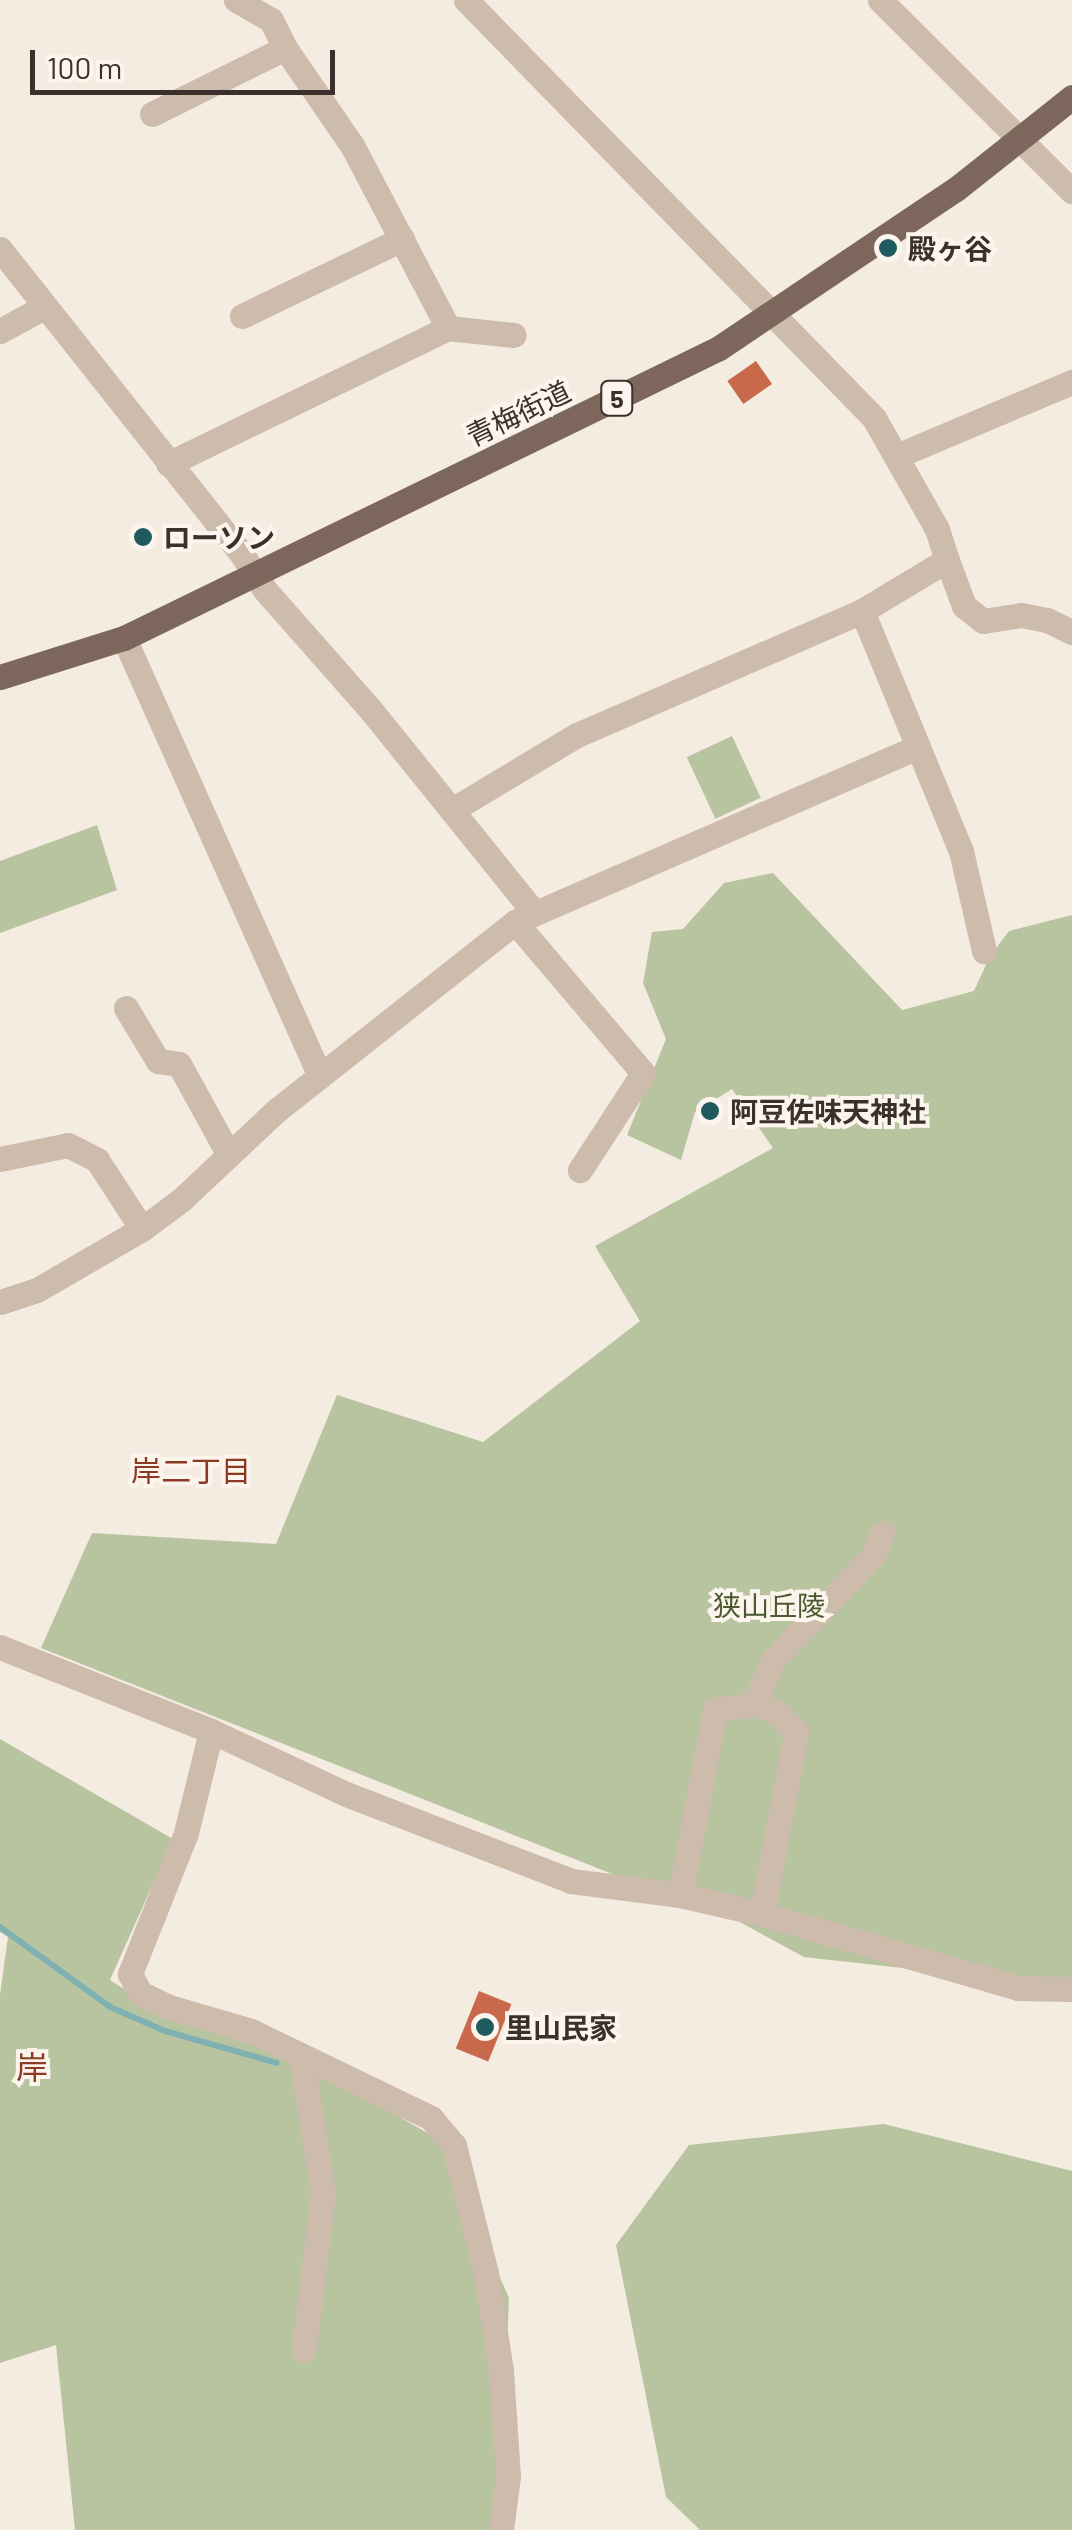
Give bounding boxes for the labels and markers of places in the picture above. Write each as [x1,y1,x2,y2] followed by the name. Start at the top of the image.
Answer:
[908,231,992,265] place label: 殿ヶ谷
[877,237,899,259] marker: 殿ヶ谷
[163,520,275,554] place label: ローソン
[132,526,154,548] marker: ローソン
[730,1094,926,1128] place label: 阿豆佐味天神社
[699,1100,721,1122] marker: 阿豆佐味天神社
[505,2010,617,2044] place label: 里山民家
[474,2016,496,2038] marker: 里山民家

